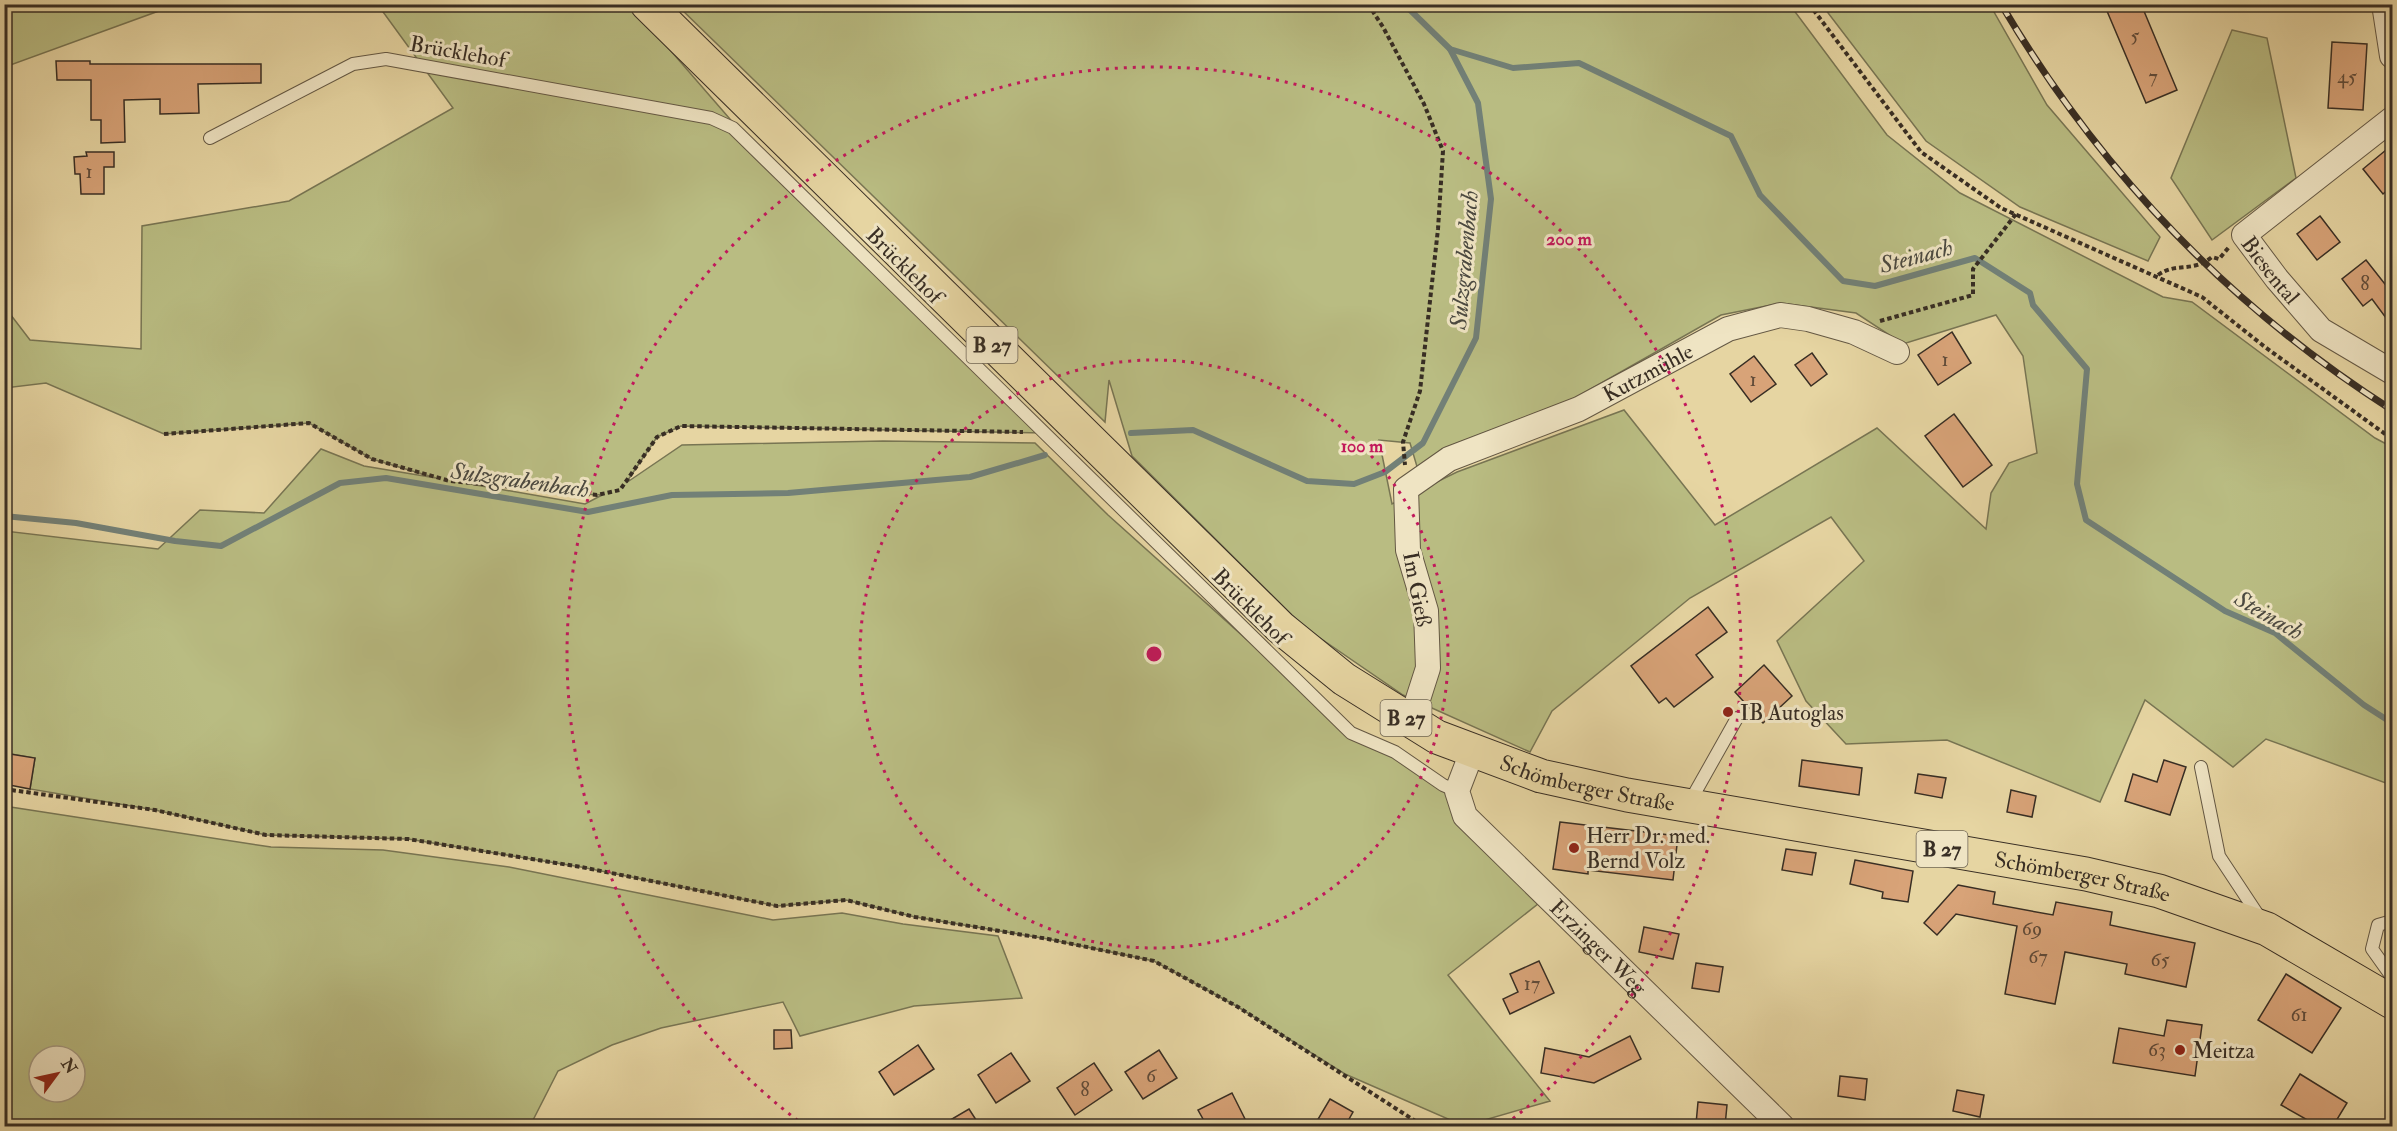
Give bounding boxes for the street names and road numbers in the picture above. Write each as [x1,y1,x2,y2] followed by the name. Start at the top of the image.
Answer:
[407,30,511,75] street label: Brücklehof
[860,221,951,312] street label: Brücklehof
[2235,231,2306,311] street label: Biesental
[966,327,1018,363] road number: B 27
[1598,337,1698,409] street label: Kutzmühle
[1396,549,1438,629] street label: Im Gieß
[1206,562,1297,653] street label: Brücklehof
[1380,700,1432,736] road number: B 27
[1496,749,1677,818] street label: Schömberger Straße
[1916,831,1968,867] road number: B 27
[1992,845,2174,909] street label: Schömberger Straße
[1543,894,1653,1002] street label: Erzinger Weg

